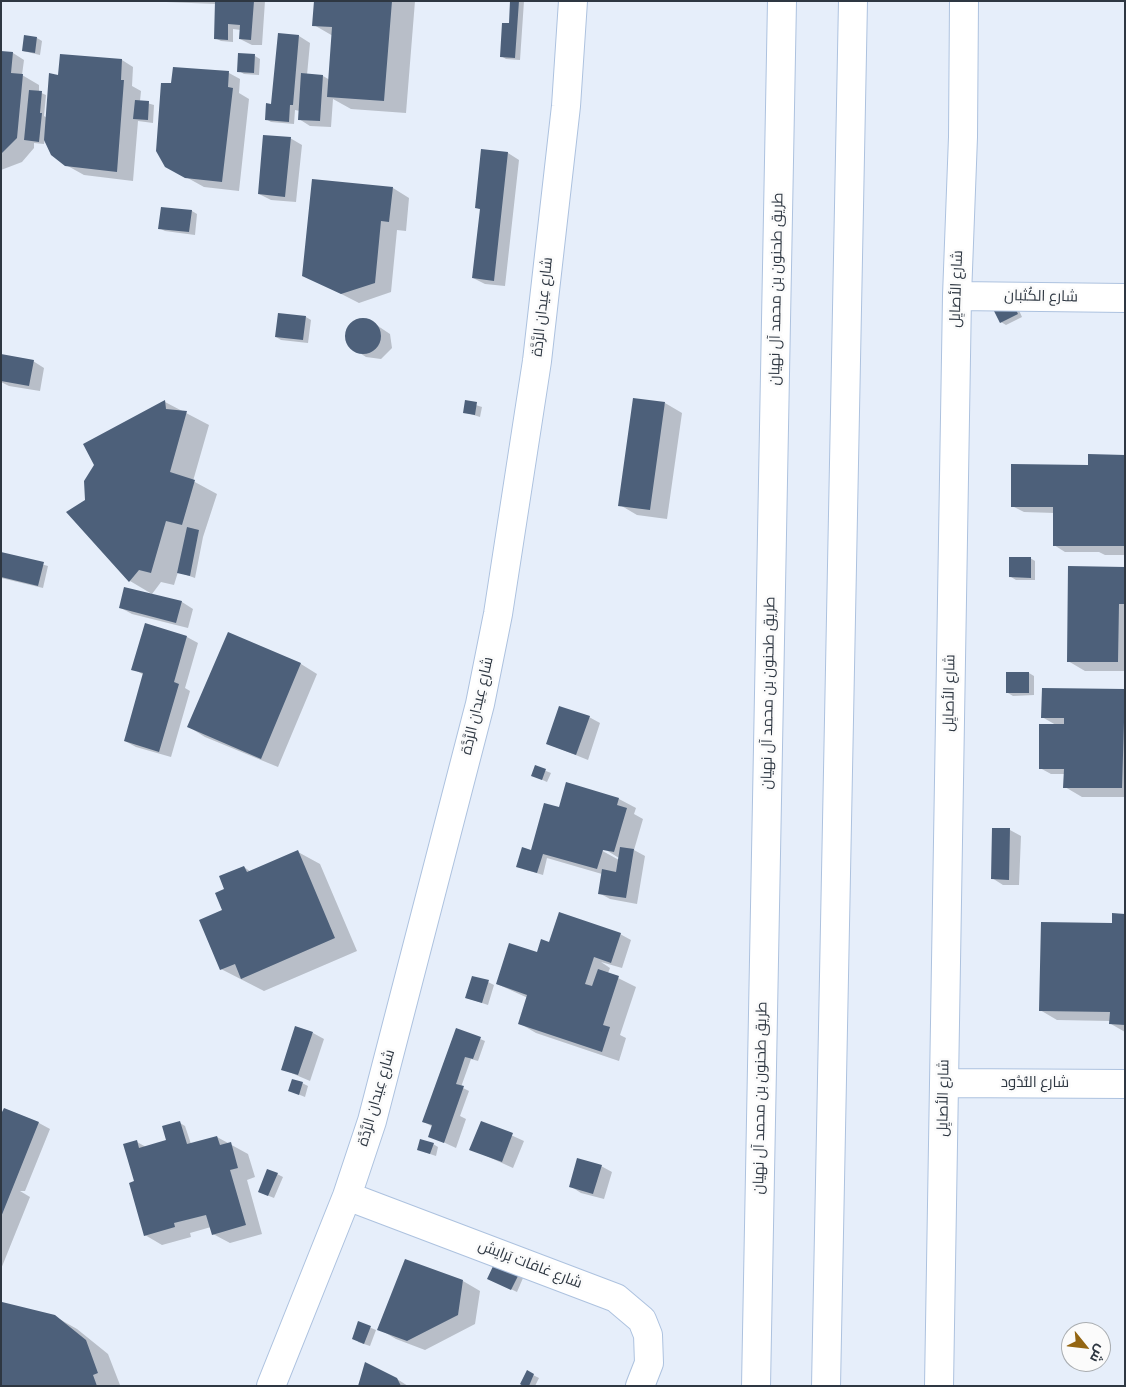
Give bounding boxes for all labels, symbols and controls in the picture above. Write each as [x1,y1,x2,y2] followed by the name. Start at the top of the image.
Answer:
[766,192,788,386] street label: طريق طحنون بن محمد آل نهيان
[947,250,967,328] street label: شارع الأصايِل
[529,256,557,358] street label: شارع عِيدان الرَّدَّة
[1004,287,1078,307] street label: شارع الكُثبان
[758,596,780,790] street label: طريق طحنون بن محمد آل نهيان
[940,654,960,732] street label: شارع الأصايِل
[458,655,498,757] street label: شارع عِيدان الرَّدَّة
[750,1001,772,1195] street label: طريق طحنون بن محمد آل نهيان
[355,1047,399,1149] street label: شارع عِيدان الرَّدَّة
[934,1059,954,1137] street label: شارع الأصايِل
[1001,1074,1069,1092] street label: شارع النُّدُود
[475,1237,585,1293] street label: شارع غافات بَرايش
[1061,1322,1111,1372] north arrow
[1087,1342,1110,1366] text: ش

